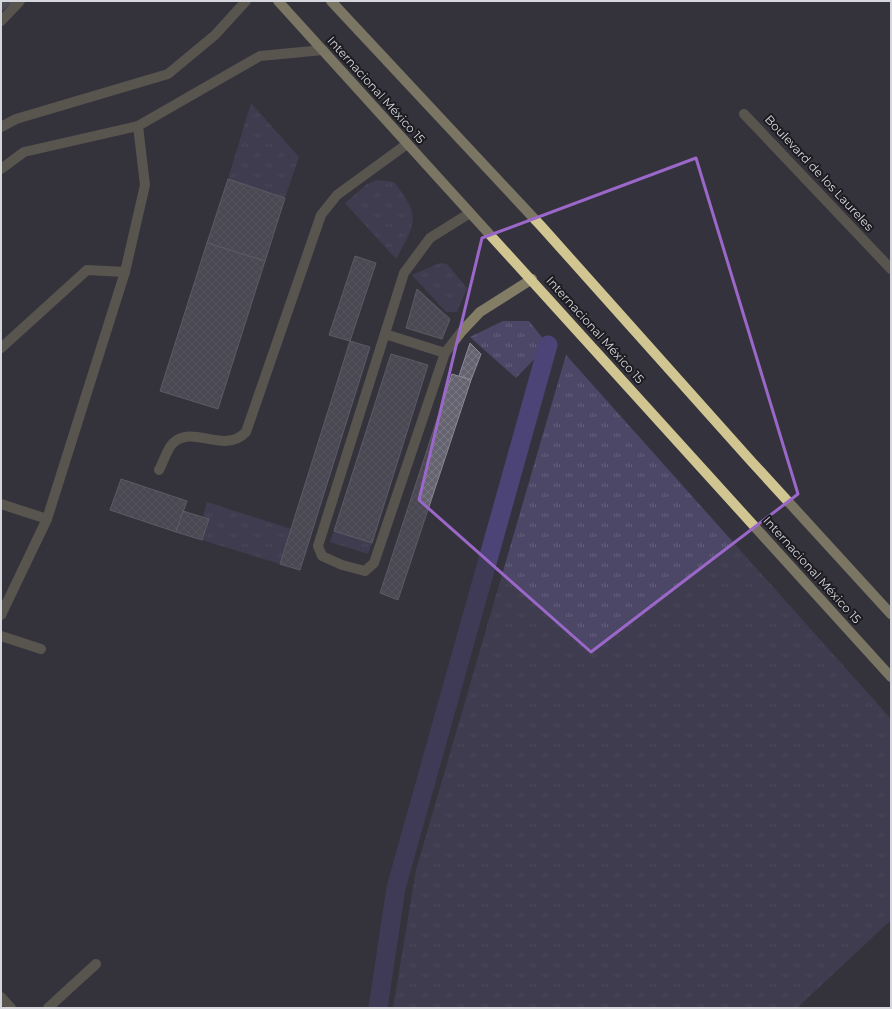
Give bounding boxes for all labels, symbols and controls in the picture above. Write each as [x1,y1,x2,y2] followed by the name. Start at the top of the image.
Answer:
[324,33,429,147] street label: Internacional México 15
[762,112,877,234] street label: Boulevard de los Laureles
[543,273,648,387] street label: Internacional México 15
[760,513,865,627] street label: Internacional México 15

